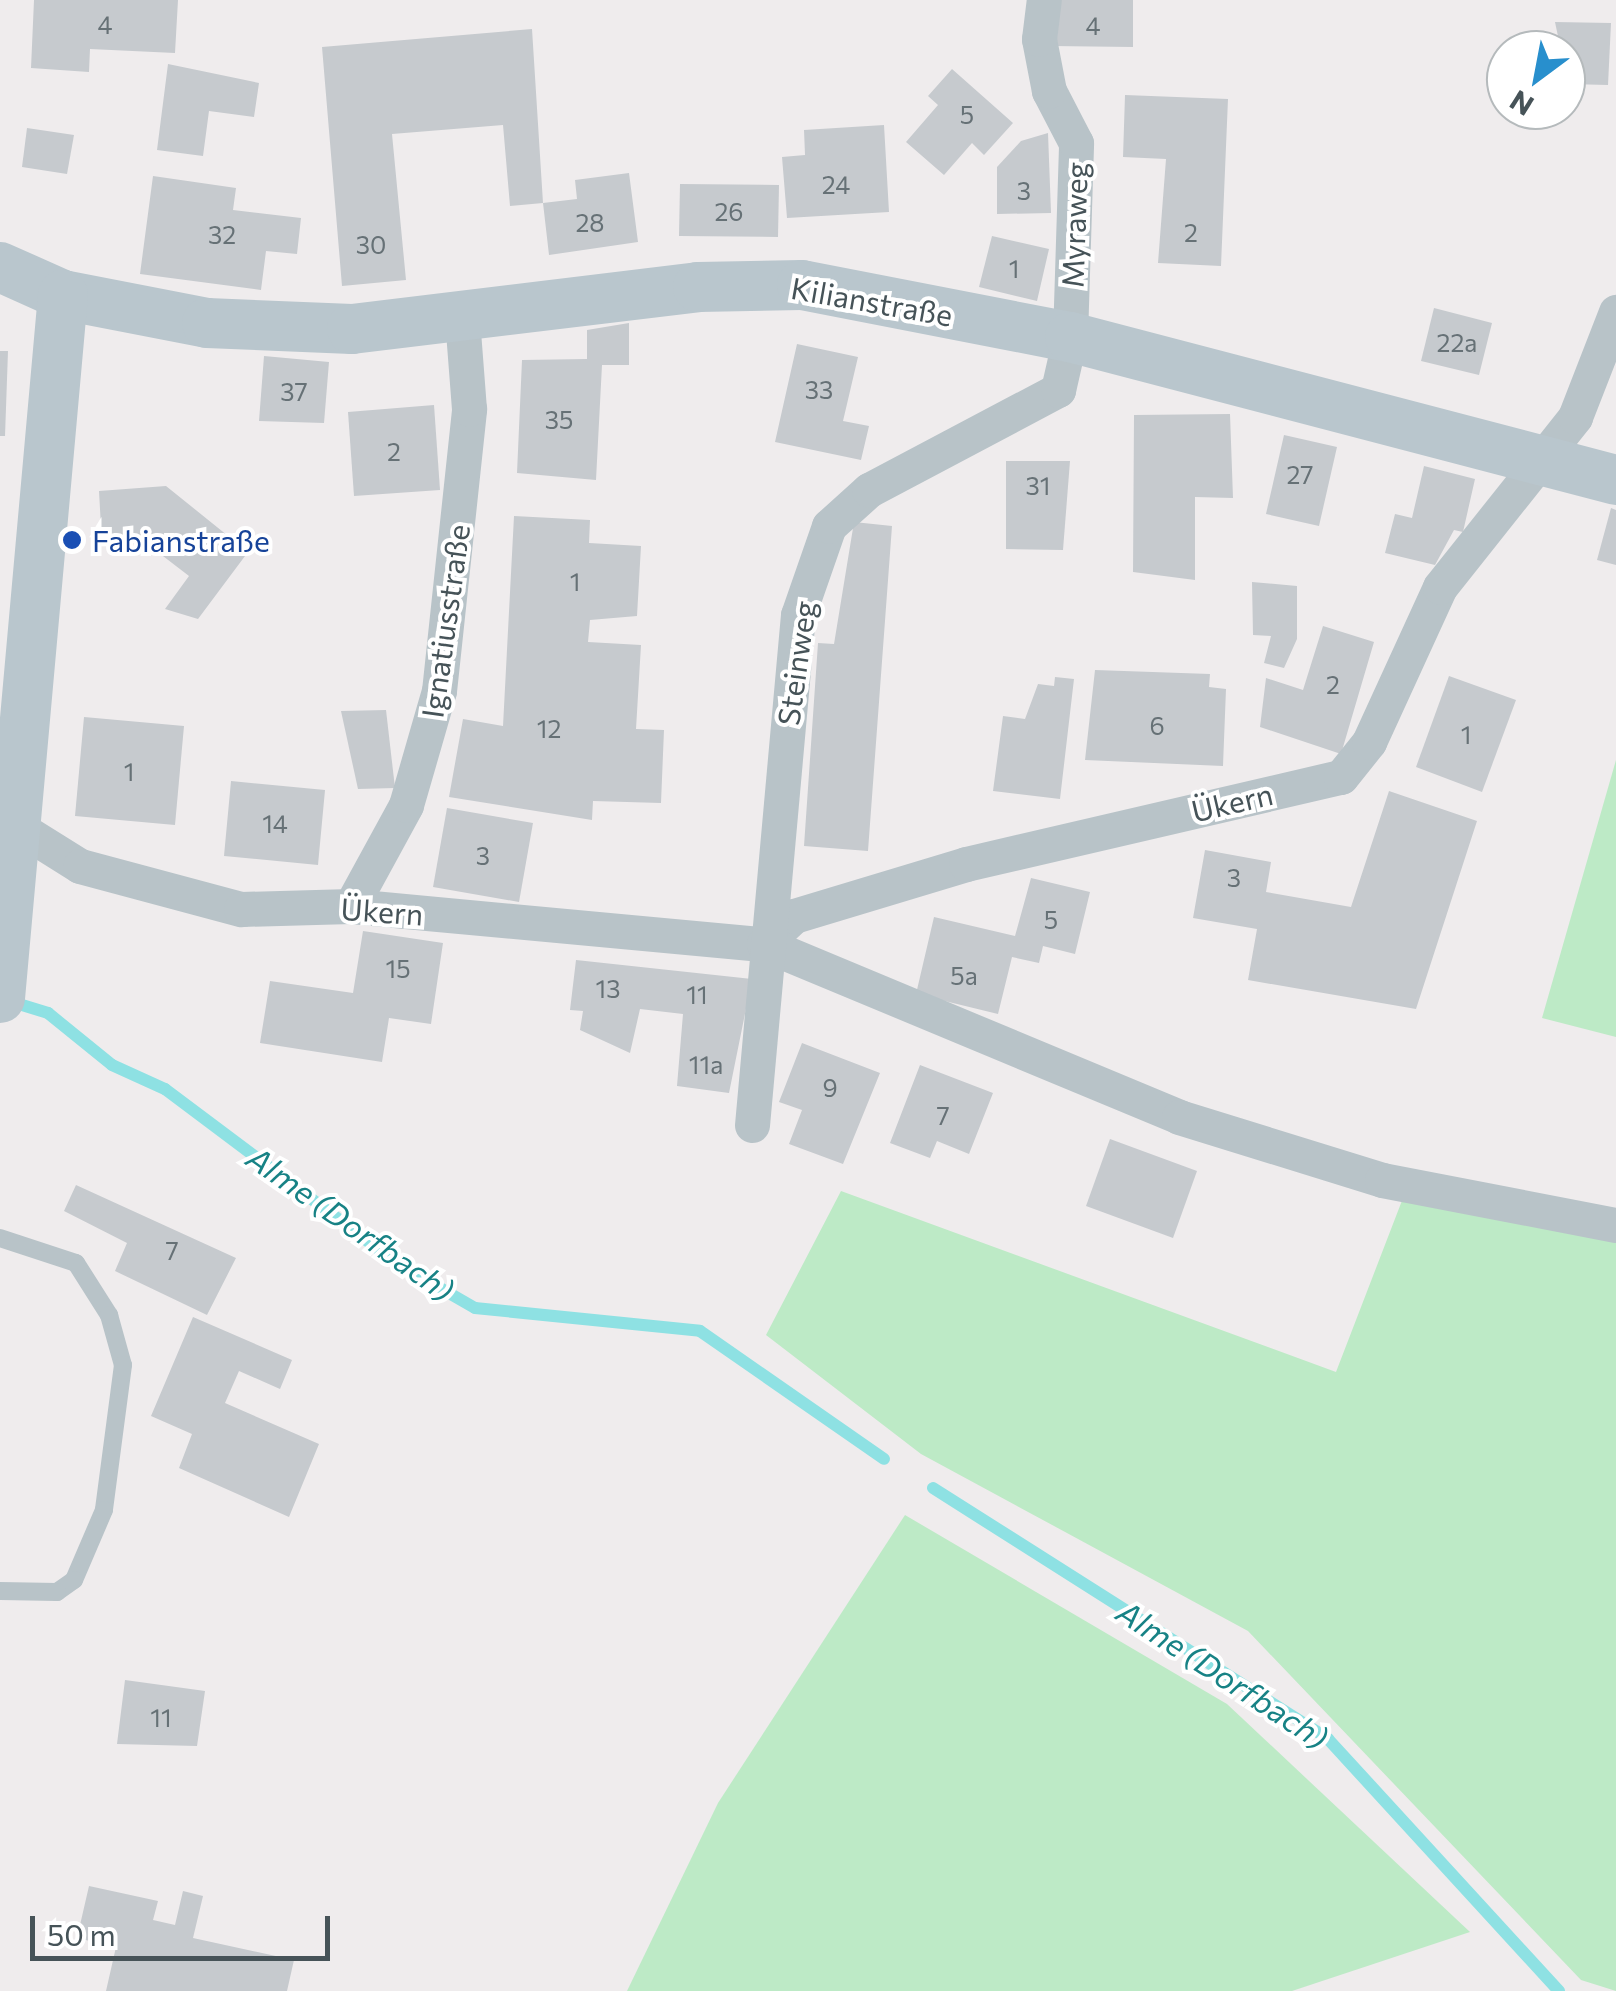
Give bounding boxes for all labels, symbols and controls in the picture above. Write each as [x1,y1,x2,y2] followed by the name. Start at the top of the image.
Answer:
[98,9,112,39] house number: 4
[1086,10,1100,40] house number: 4
[1486,30,1586,130] north arrow
[1503,84,1539,124] text: N
[960,99,974,129] house number: 5
[1054,161,1094,289] street label: Myraweg
[822,169,850,199] house number: 24
[1017,175,1031,205] house number: 3
[715,196,743,226] house number: 26
[576,207,604,237] house number: 28
[1184,217,1198,247] house number: 2
[208,219,236,249] house number: 32
[356,229,386,259] house number: 30
[1009,253,1019,283] house number: 1
[788,269,956,333] street label: Kilianstraße
[1437,327,1477,357] house number: 22a
[805,374,833,404] house number: 33
[280,376,308,406] house number: 37
[545,404,573,434] house number: 35
[387,436,401,466] house number: 2
[1287,459,1313,489] house number: 27
[1026,470,1050,500] house number: 31
[92,522,270,558] place label: Fabianstraße
[414,522,476,720] street label: Ignatiusstraße
[61,529,83,551] marker: Fabianstraße
[570,566,580,596] house number: 1
[769,598,823,728] street label: Steinweg
[1326,669,1340,699] house number: 2
[1149,710,1165,740] house number: 6
[537,713,561,743] house number: 12
[1461,719,1471,749] house number: 1
[124,756,134,786] house number: 1
[1188,775,1276,829] street label: Ükern
[262,808,288,838] house number: 14
[476,840,490,870] house number: 3
[1227,862,1241,892] house number: 3
[340,890,424,932] street label: Ükern
[1044,904,1058,934] house number: 5
[385,953,411,983] house number: 15
[950,960,978,990] house number: 5a
[596,973,620,1003] house number: 13
[686,979,708,1009] house number: 11
[689,1049,723,1079] house number: 11a
[822,1072,838,1102] house number: 9
[936,1100,950,1130] house number: 7
[240,1137,462,1309] water label: Alme (Dorfbach)
[165,1235,179,1265] house number: 7
[1110,1592,1336,1756] water label: Alme (Dorfbach)
[150,1702,172,1732] house number: 11
[35,1896,335,1958] scale bar
[47,1915,116,1952] text: 50 m

